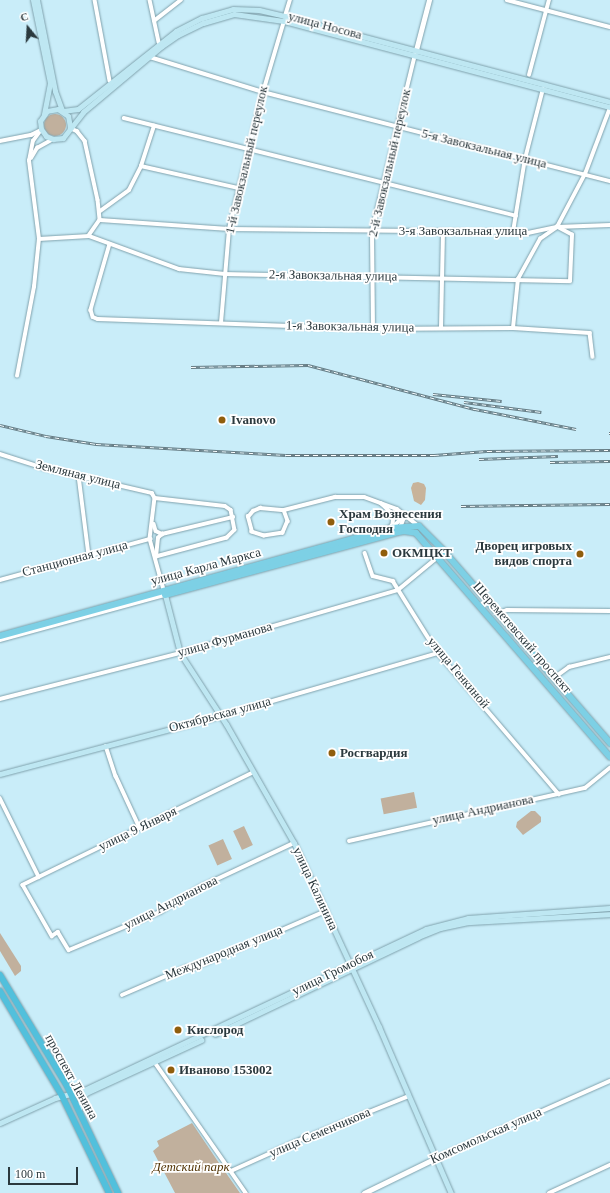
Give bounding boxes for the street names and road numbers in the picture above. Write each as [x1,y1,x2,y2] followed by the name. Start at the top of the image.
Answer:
[286,9,364,43] street label: улица Носова
[222,85,272,235] street label: 1-й Завокзальный переулок
[365,88,415,238] street label: 2-й Завокзальный переулок
[420,126,548,172] street label: 5-я Завокзальная улица
[399,223,527,239] street label: 3-я Завокзальная улица
[269,267,397,285] street label: 2-я Завокзальная улица
[286,318,414,336] street label: 1-я Завокзальная улица
[34,457,122,493] street label: Земляная улица
[21,537,129,581] street label: Станционная улица
[149,545,263,589] street label: улица Карла Маркса
[469,579,575,697] street label: Шереметевский проспект
[176,619,274,661] street label: улица Фурманова
[424,634,492,712] street label: улица Генкиной
[167,694,273,736] street label: Октябрьская улица
[431,792,535,828] street label: улица Андрианова
[96,803,180,855] street label: улица 9 Января
[289,845,341,933] street label: улица Калинина
[122,873,220,933] street label: улица Андрианова
[163,922,285,984] street label: Международная улица
[290,947,376,999] street label: улица Громобоя
[41,1032,101,1122] street label: проспект Ленина
[428,1104,544,1168] street label: Комсомольская улица
[267,1105,373,1161] street label: улица Семенчикова

